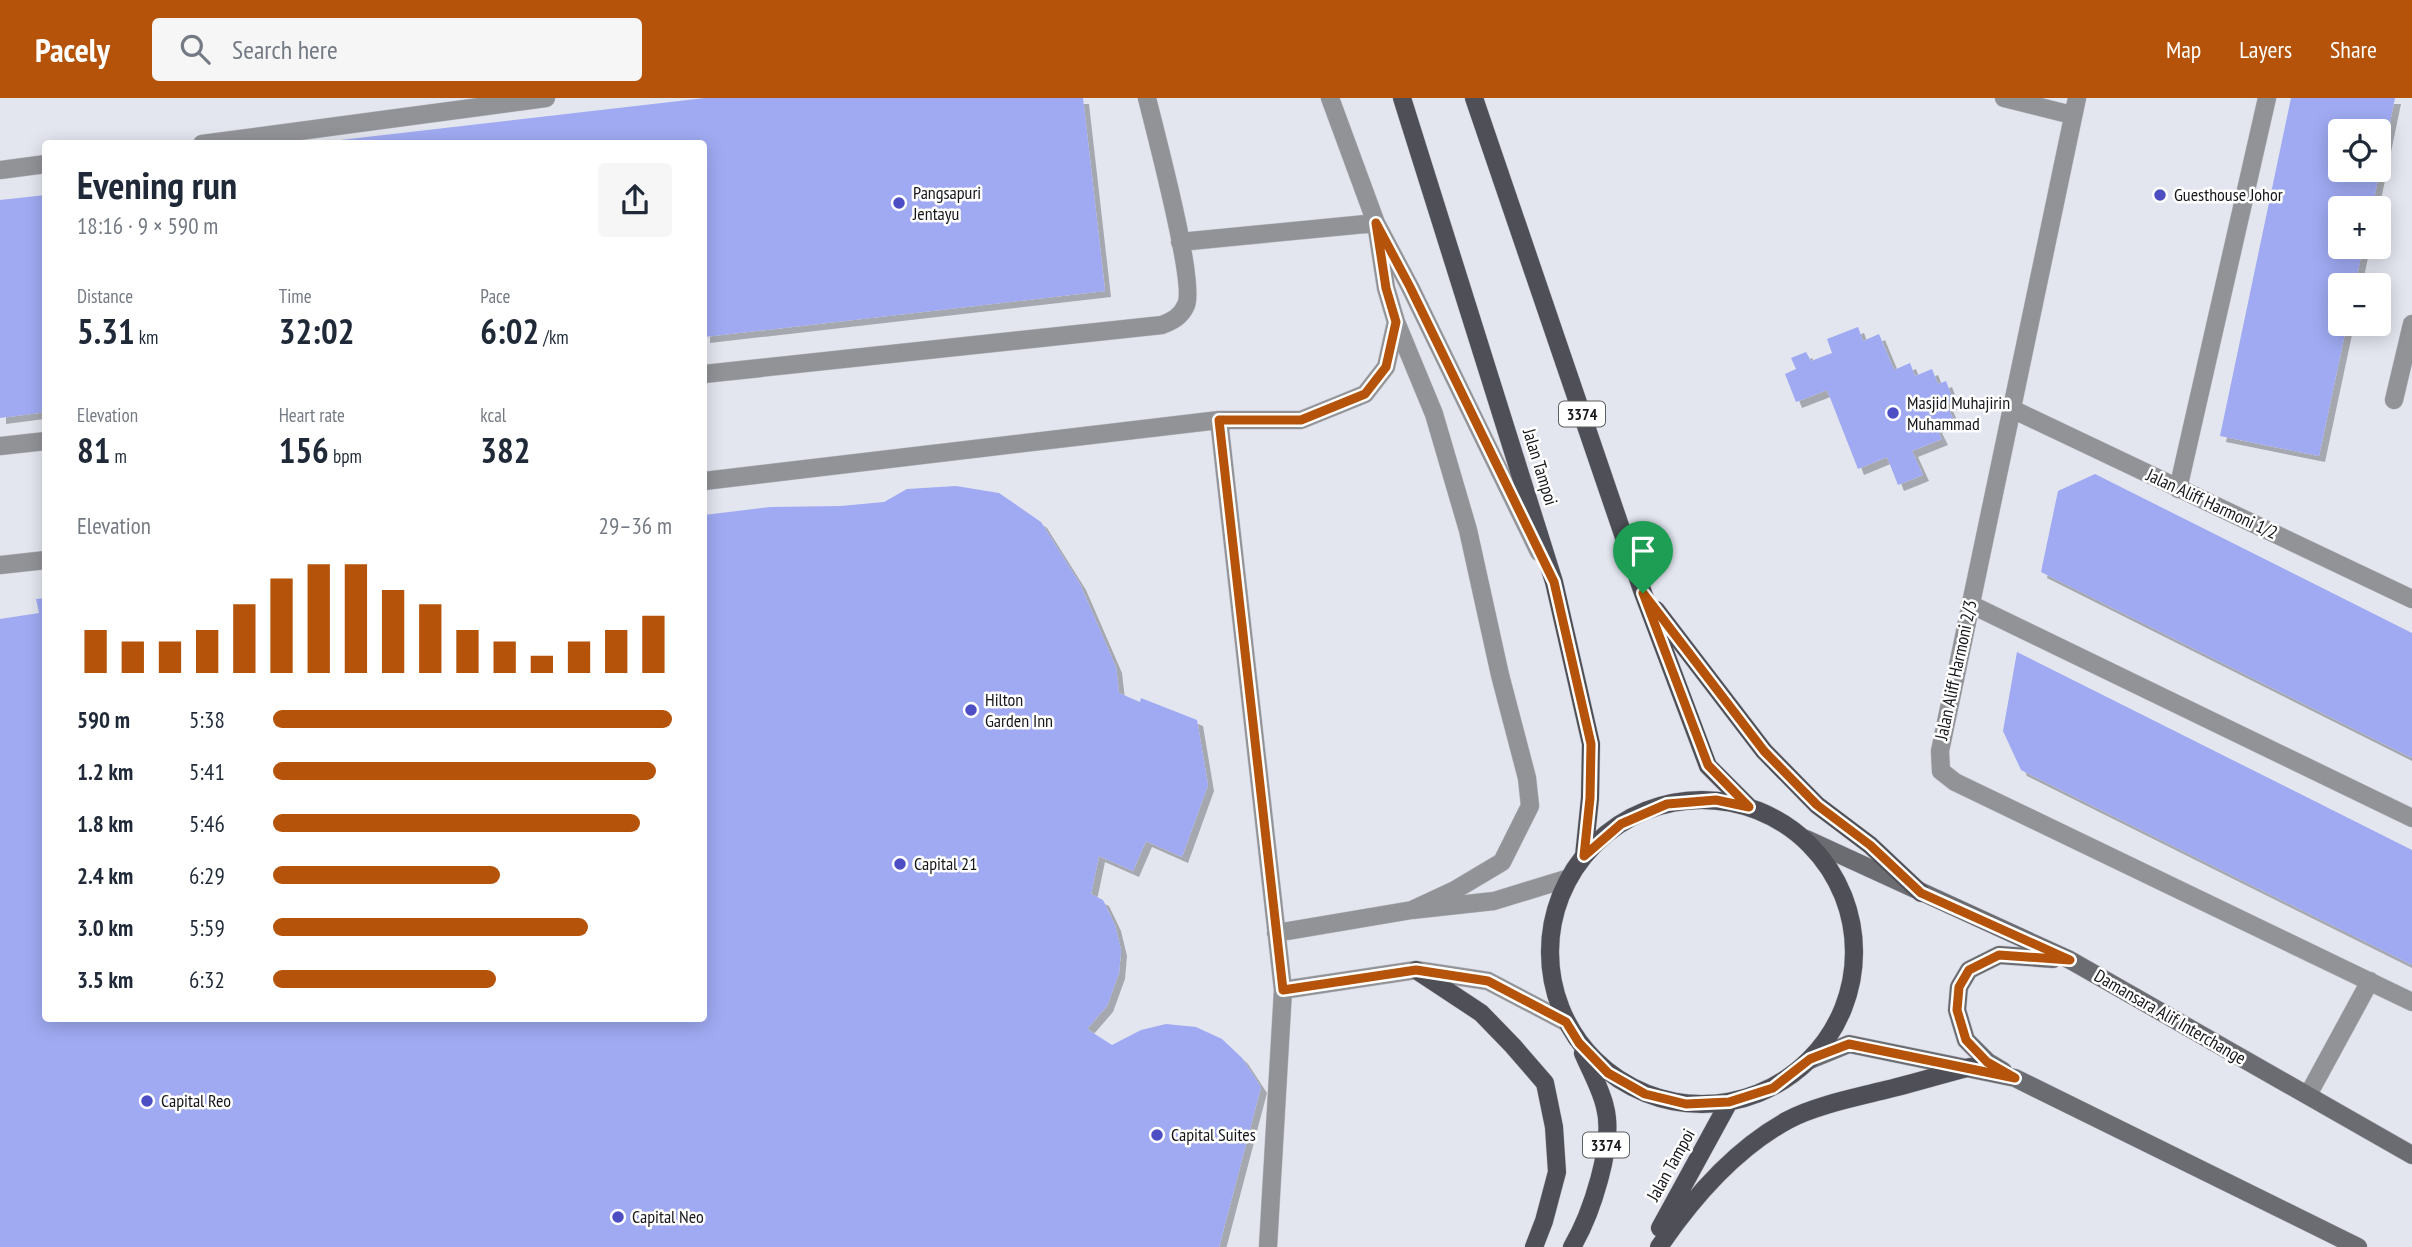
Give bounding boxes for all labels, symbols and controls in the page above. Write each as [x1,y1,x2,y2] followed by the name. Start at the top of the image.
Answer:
[152,18,642,81] search box
[35,28,110,71] text: Pacely
[176,30,214,68] icon: search
[232,33,338,66] text: Search here
[2166,34,2201,65] text: Map
[2239,34,2292,65] text: Layers
[2330,34,2377,65] text: Share
[2328,119,2391,336] map controls
[2328,119,2391,182] button: locate
[77,160,237,209] text: Evening run
[598,163,672,237] button: share
[912,181,981,225] place label: Pangsapuri Jentayu
[2174,183,2283,206] place label: Guesthouse Johor
[2152,187,2168,203] marker: Guesthouse Johor
[891,195,907,211] marker: Pangsapuri Jentayu
[2328,196,2391,259] button: +
[77,211,218,240] text: 18:16 · 9 × 590 m
[2328,273,2391,336] button: −
[77,284,133,308] text: Distance
[279,284,312,308] text: Time
[480,284,510,308] text: Pace
[77,308,135,354] text: 5.31
[279,308,354,354] text: 32:02
[480,308,539,354] text: 6:02
[135,325,158,349] text: km
[539,325,569,349] text: /km
[1907,391,2010,435] place label: Masjid Muhajirin Muhammad
[1559,402,1605,426] road number: 3374
[77,403,138,427] text: Elevation
[279,403,345,427] text: Heart rate
[480,403,506,427] text: kcal
[1885,405,1901,421] marker: Masjid Muhajirin Muhammad
[1518,425,1563,508] street label: Jalan Tampoi
[77,427,110,473] text: 81
[279,427,329,473] text: 156
[480,427,531,473] text: 382
[110,444,127,468] text: m
[329,444,362,468] text: bpm
[2142,463,2282,544] street label: Jalan Aliff Harmoni 1/2
[77,511,151,540] text: Elevation
[599,511,672,540] text: 29–36 m
[1613,521,1673,593] pin
[1624,532,1662,570] icon: arrive
[1929,598,1982,743] street label: Jalan Aliff Harmoni 2/3
[985,688,1053,732] place label: Hilton Garden Inn
[963,702,979,718] marker: Hilton Garden Inn
[77,705,130,734] text: 590 m
[189,705,225,734] text: 5:38
[77,757,133,786] text: 1.2 km
[189,757,225,786] text: 5:41
[77,809,133,838] text: 1.8 km
[189,809,225,838] text: 5:46
[914,852,977,875] place label: Capital 21
[892,856,908,872] marker: Capital 21
[77,861,133,890] text: 2.4 km
[189,861,225,890] text: 6:29
[77,913,133,942] text: 3.0 km
[189,913,225,942] text: 5:59
[2090,964,2250,1069] street label: Damansara Alif Interchange
[77,965,133,994] text: 3.5 km
[189,965,225,994] text: 6:32
[161,1089,231,1112] place label: Capital Reo
[139,1093,155,1109] marker: Capital Reo
[1171,1123,1256,1146] place label: Capital Suites
[1641,1125,1700,1206] street label: Jalan Tampoi
[1149,1127,1165,1143] marker: Capital Suites
[1583,1133,1629,1158] road number: 3374
[632,1205,704,1228] place label: Capital Neo
[610,1209,626,1225] marker: Capital Neo

